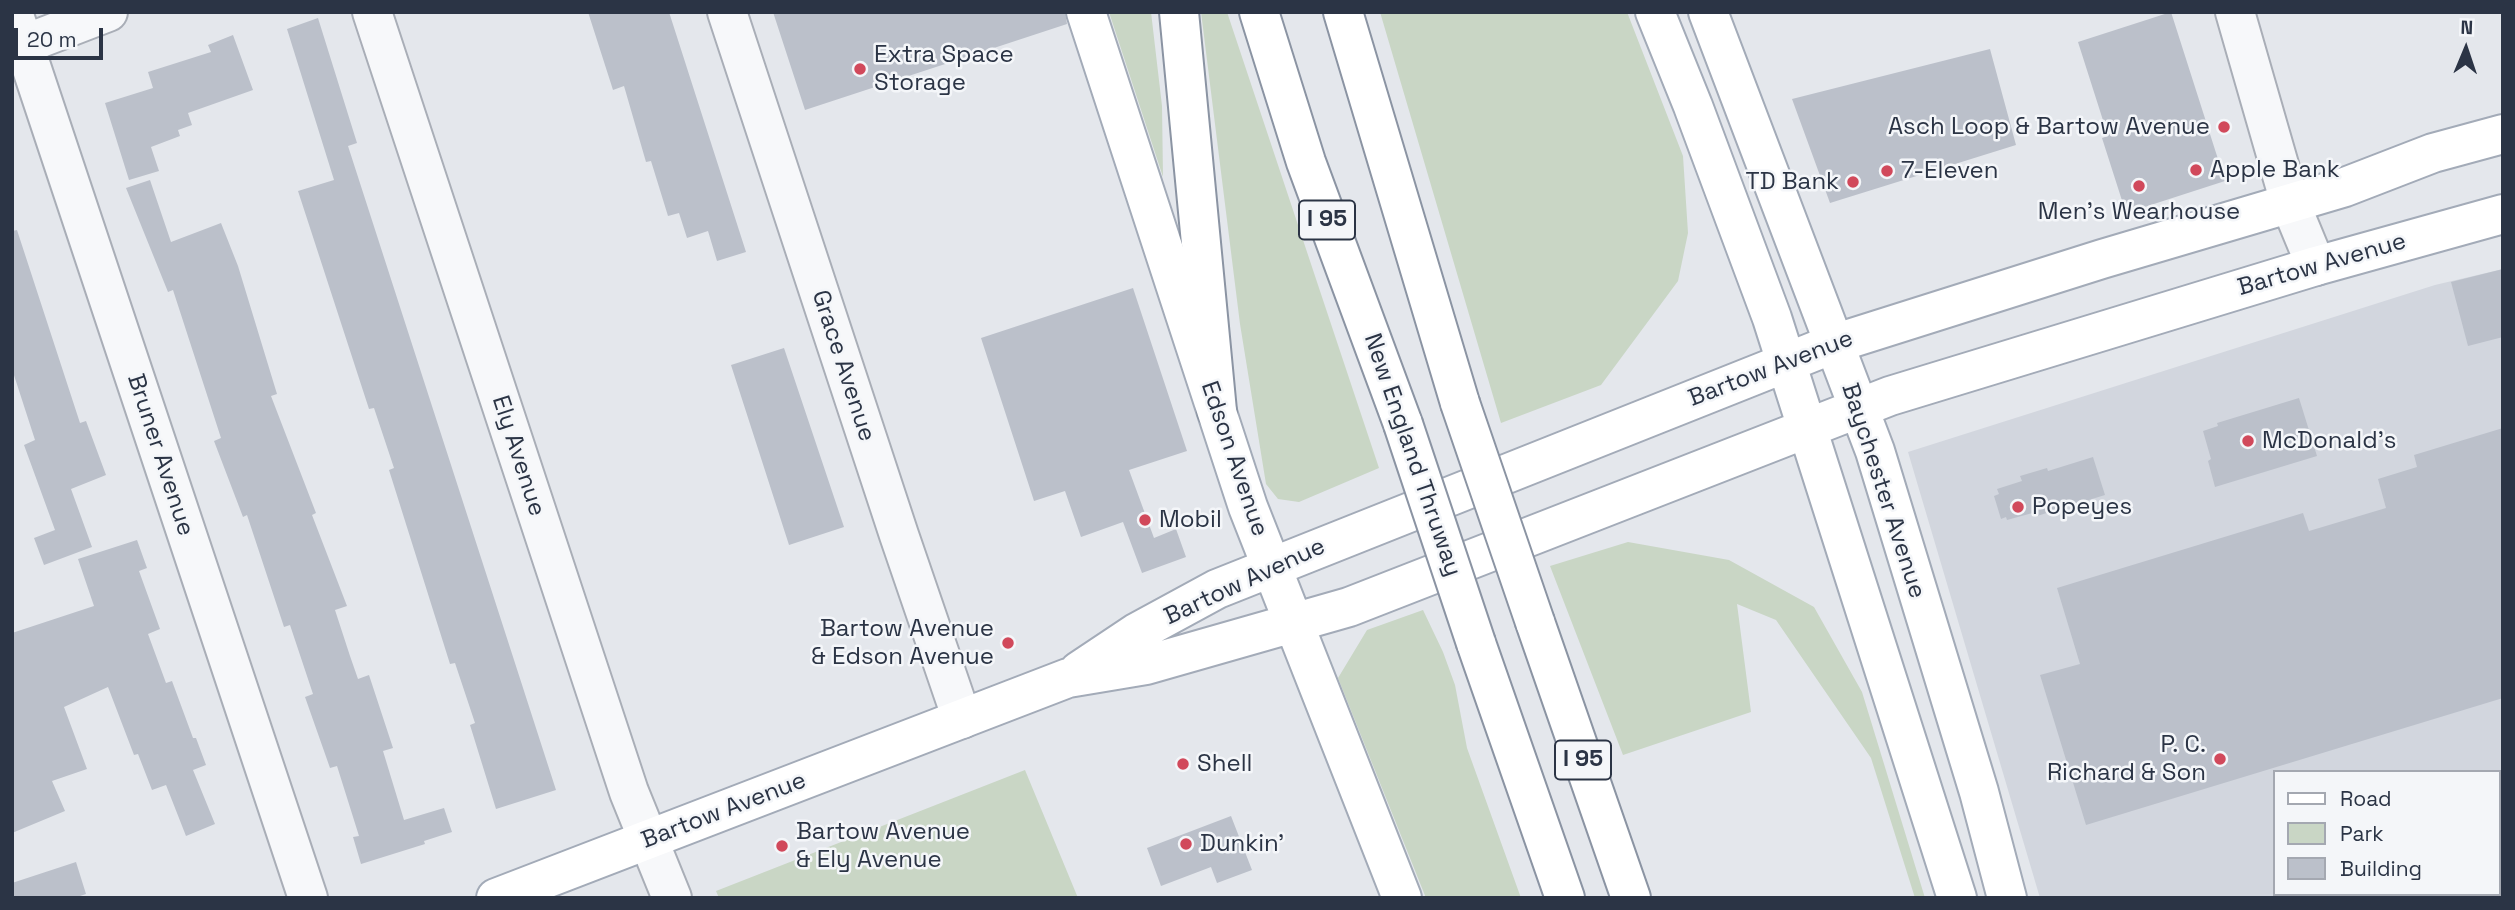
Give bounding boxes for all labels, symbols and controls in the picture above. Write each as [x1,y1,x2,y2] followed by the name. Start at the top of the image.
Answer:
[18,14,107,58] scale bar
[2431,14,2501,84] north arrow
[2460,15,2474,40] text: N
[27,26,77,53] text: 20 m
[874,41,1014,97] place label: Extra Space Storage
[852,61,868,77] marker: Extra Space Storage
[1888,113,2210,141] place label: Asch Loop & Bartow Avenue
[2216,119,2232,135] marker: Asch Loop & Bartow Avenue
[2210,156,2340,184] place label: Apple Bank
[1901,157,1999,185] place label: 7-Eleven
[2188,162,2204,178] marker: Apple Bank
[1879,163,1895,179] marker: 7-Eleven
[1746,168,1839,196] place label: TD Bank
[1845,174,1861,190] marker: TD Bank
[2131,178,2147,194] marker: Men's Wearhouse
[2038,198,2240,226] place label: Men's Wearhouse
[1299,200,1355,240] road number: I 95
[2234,227,2410,303] street label: Bartow Avenue
[805,287,881,445] street label: Grace Avenue
[1685,324,1857,414] street label: Bartow Avenue
[1357,330,1467,580] street label: New England Thruway
[120,370,200,540] street label: Bruner Avenue
[1194,378,1274,540] street label: Edson Avenue
[1835,380,1931,602] street label: Baychester Avenue
[485,392,551,520] street label: Ely Avenue
[2262,427,2396,455] place label: McDonald's
[2240,433,2256,449] marker: McDonald's
[2032,493,2132,521] place label: Popeyes
[2010,499,2026,515] marker: Popeyes
[1159,506,1222,534] place label: Mobil
[1137,512,1153,528] marker: Mobil
[1160,532,1330,632] street label: Bartow Avenue
[811,615,994,671] place label: Bartow Avenue & Edson Avenue
[1000,635,1016,651] marker: Bartow Avenue & Edson Avenue
[2047,731,2206,787] place label: P. C. Richard & Son
[1555,740,1611,780] road number: I 95
[1197,750,1252,778] place label: Shell
[2212,751,2228,767] marker: P. C. Richard & Son
[1175,756,1191,772] marker: Shell
[638,766,810,856] street label: Bartow Avenue
[2274,770,2501,896] legend
[2340,785,2392,812] text: Road
[796,818,970,874] place label: Bartow Avenue & Ely Avenue
[2340,820,2384,847] text: Park
[1200,830,1284,858] place label: Dunkin'
[1178,836,1194,852] marker: Dunkin'
[774,838,790,854] marker: Bartow Avenue & Ely Avenue
[2340,855,2422,882] text: Building

